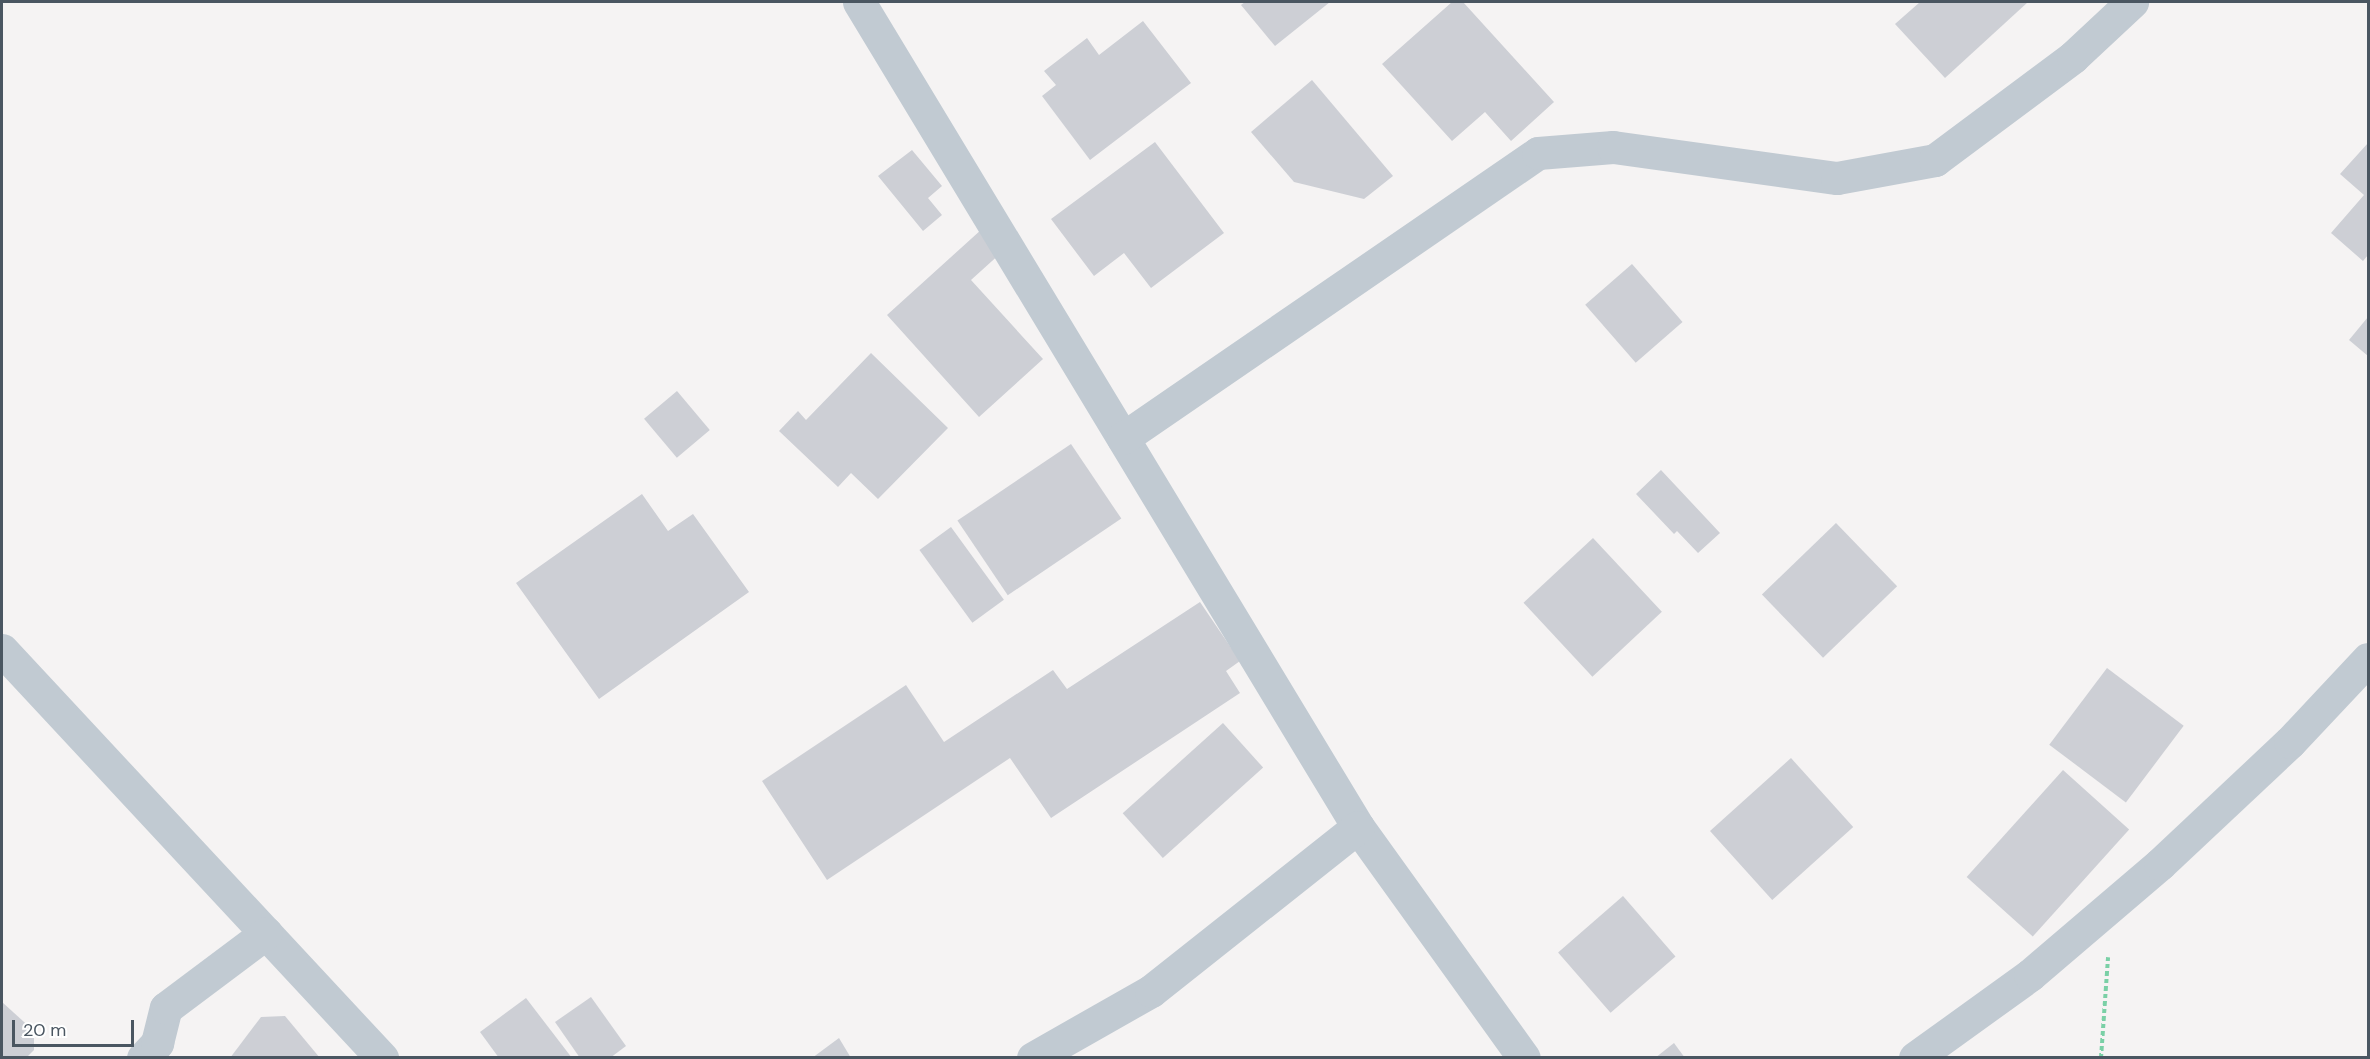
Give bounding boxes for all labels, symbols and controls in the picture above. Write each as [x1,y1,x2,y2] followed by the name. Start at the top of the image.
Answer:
[15,1008,136,1046] scale bar
[23,1018,66,1042] text: 20 m

